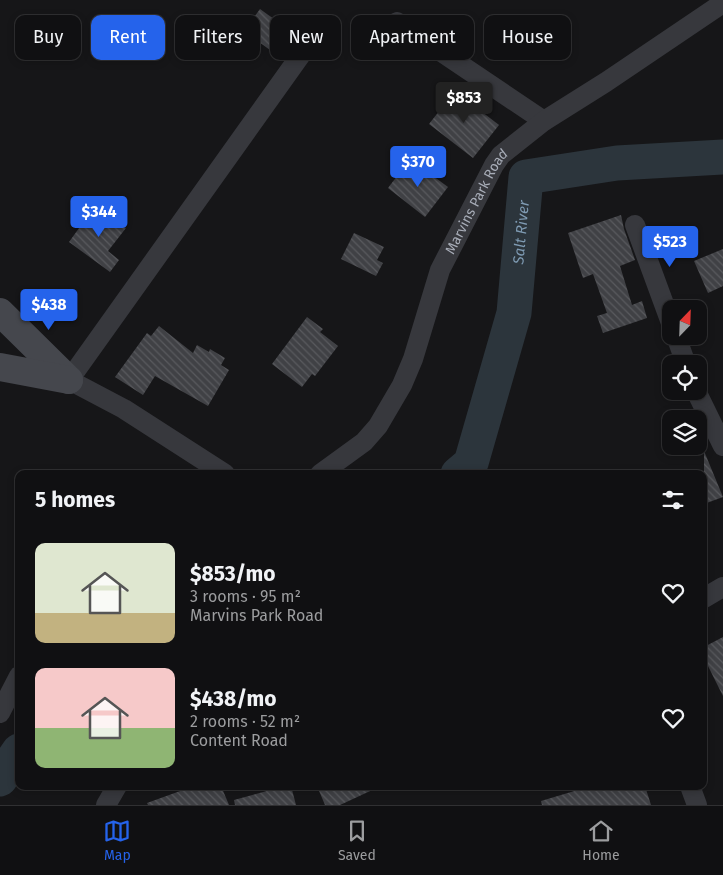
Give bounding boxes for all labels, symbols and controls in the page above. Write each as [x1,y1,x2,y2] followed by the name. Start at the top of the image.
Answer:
[15,15,81,60] chip: Buy
[91,15,165,60] chip: Rent
[175,15,260,60] chip: Filters
[270,15,341,60] chip: New
[351,15,474,60] chip: Apartment
[484,15,571,60] chip: House
[434,82,494,124] pin: $853
[447,88,481,107] text: $853
[442,145,511,257] street label: Marvins Park Road
[388,146,448,188] pin: $370
[401,152,435,171] text: $370
[69,196,129,238] pin: $344
[509,198,533,266] water label: Salt River
[81,202,117,221] text: $344
[640,226,700,268] pin: $523
[653,232,687,251] text: $523
[19,288,79,331] pin: $438
[31,295,67,314] text: $438
[662,300,708,345] north arrow
[662,300,707,455] map controls
[662,355,707,400] button: locate
[662,410,707,455] button: layers
[659,486,687,514] icon: filters
[35,487,115,513] text: 5 homes
[190,561,276,587] text: $853/mo
[75,563,135,623] icon: home
[659,579,687,607] icon: heart
[190,587,301,606] text: 3 rooms · 95 m²
[190,606,323,625] text: Marvins Park Road
[190,686,276,712] text: $438/mo
[75,688,135,748] icon: home
[659,704,687,732] icon: heart
[190,712,300,731] text: 2 rooms · 52 m²
[190,731,288,750] text: Content Road
[103,817,131,864] tab: Map
[338,817,376,864] tab: Saved
[582,817,620,864] tab: Home

